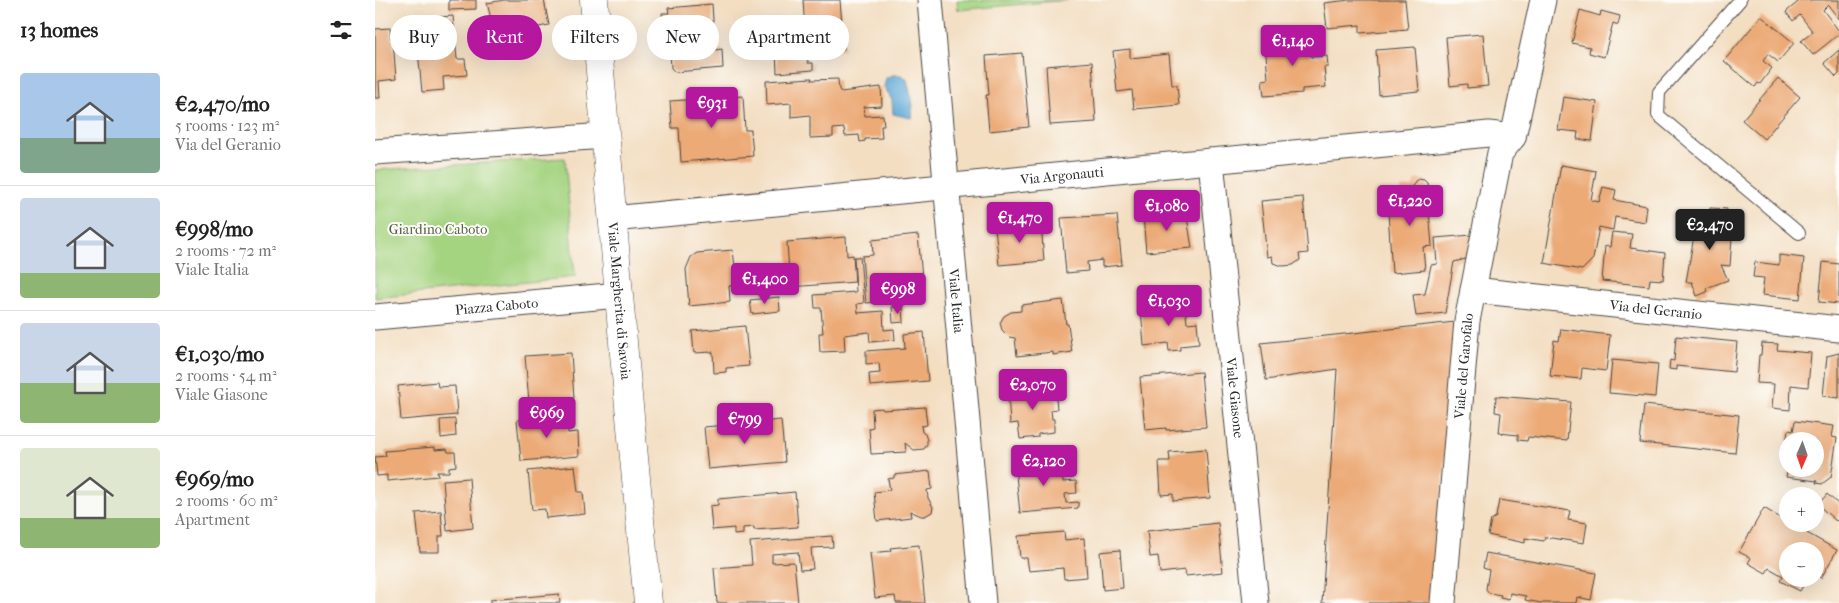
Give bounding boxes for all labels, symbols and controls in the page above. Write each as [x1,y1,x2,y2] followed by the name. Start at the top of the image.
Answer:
[390,15,457,60] chip: Buy
[467,15,542,60] chip: Rent
[552,15,637,60] chip: Filters
[647,15,719,60] chip: New
[729,15,849,60] chip: Apartment
[327,16,355,44] icon: filters
[20,18,98,42] text: 13 homes
[1252,24,1334,67] pin: €1,140
[1272,31,1314,50] text: €1,140
[682,86,742,129] pin: €931
[175,92,270,116] text: €2,470/mo
[60,93,120,153] icon: home
[697,93,727,112] text: €931
[175,116,279,135] text: 5 rooms · 123 m²
[175,135,281,154] text: Via del Geranio
[1018,163,1104,188] street label: Via Argonauti
[1369,184,1451,227] pin: €1,220
[1126,190,1208,232] pin: €1,080
[1388,191,1432,210] text: €1,220
[1145,196,1189,215] text: €1,080
[979,202,1061,244] pin: €1,470
[998,208,1042,227] text: €1,470
[1669,208,1751,251] pin: €2,470
[1687,215,1733,234] text: €2,470
[175,217,253,241] text: €998/mo
[60,218,120,278] icon: home
[389,221,487,238] park label: Giardino Caboto
[604,221,634,381] street label: Viale Margherita di Savoia
[175,241,276,260] text: 2 rooms · 72 m²
[175,260,249,279] text: Viale Italia
[724,262,806,305] pin: €1,400
[945,267,967,334] street label: Viale Italia
[742,269,788,288] text: €1,400
[868,272,928,315] pin: €998
[881,279,915,298] text: €998
[1128,284,1210,327] pin: €1,030
[1148,291,1190,310] text: €1,030
[454,294,539,319] street label: Piazza Caboto
[1608,297,1703,323] street label: Via del Geranio
[1451,312,1477,420] street label: Viale del Garofalo
[175,342,264,366] text: €1,030/mo
[60,343,120,403] icon: home
[1222,356,1247,439] street label: Viale Giasone
[175,366,276,385] text: 2 rooms · 54 m²
[992,368,1074,411] pin: €2,070
[1010,375,1056,394] text: €2,070
[175,385,268,404] text: Viale Giasone
[517,396,577,439] pin: €969
[715,402,775,445] pin: €799
[530,403,564,422] text: €969
[728,409,762,428] text: €799
[1779,432,1824,478] north arrow
[1779,432,1824,587] map controls
[1003,444,1085,487] pin: €2,120
[1022,451,1066,470] text: €2,120
[175,467,254,491] text: €969/mo
[60,468,120,528] icon: home
[1779,487,1824,532] button: +
[175,491,278,510] text: 2 rooms · 60 m²
[175,510,250,529] text: Apartment
[1779,542,1824,587] button: −

